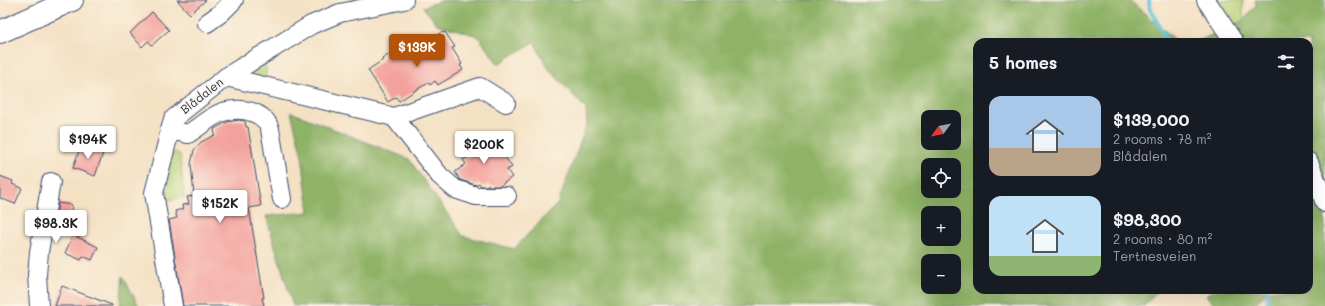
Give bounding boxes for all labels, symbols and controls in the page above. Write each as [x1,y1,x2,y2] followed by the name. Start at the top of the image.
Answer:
[389,34,445,68] pin: $139K
[398,38,436,55] text: $139K
[989,51,1057,73] text: 5 homes
[1275,51,1297,73] icon: filters
[177,73,226,117] street label: Blådalen
[1113,108,1189,130] text: $139,000
[921,110,961,150] north arrow
[921,110,961,294] map controls
[1021,112,1069,160] icon: home
[60,126,116,160] pin: $194K
[69,130,107,147] text: $194K
[1113,130,1212,147] text: 2 rooms · 78 m²
[456,131,512,165] pin: $200K
[464,135,504,152] text: $200K
[1113,147,1167,164] text: Blådalen
[921,158,961,198] button: locate
[192,190,248,224] pin: $152K
[201,194,239,211] text: $152K
[921,206,961,246] button: +
[1113,208,1182,230] text: $98,300
[23,210,89,244] pin: $98.3K
[1021,212,1069,260] icon: home
[34,214,78,231] text: $98.3K
[1113,230,1212,247] text: 2 rooms · 80 m²
[1113,247,1196,264] text: Tertnesveien
[921,254,961,294] button: −

